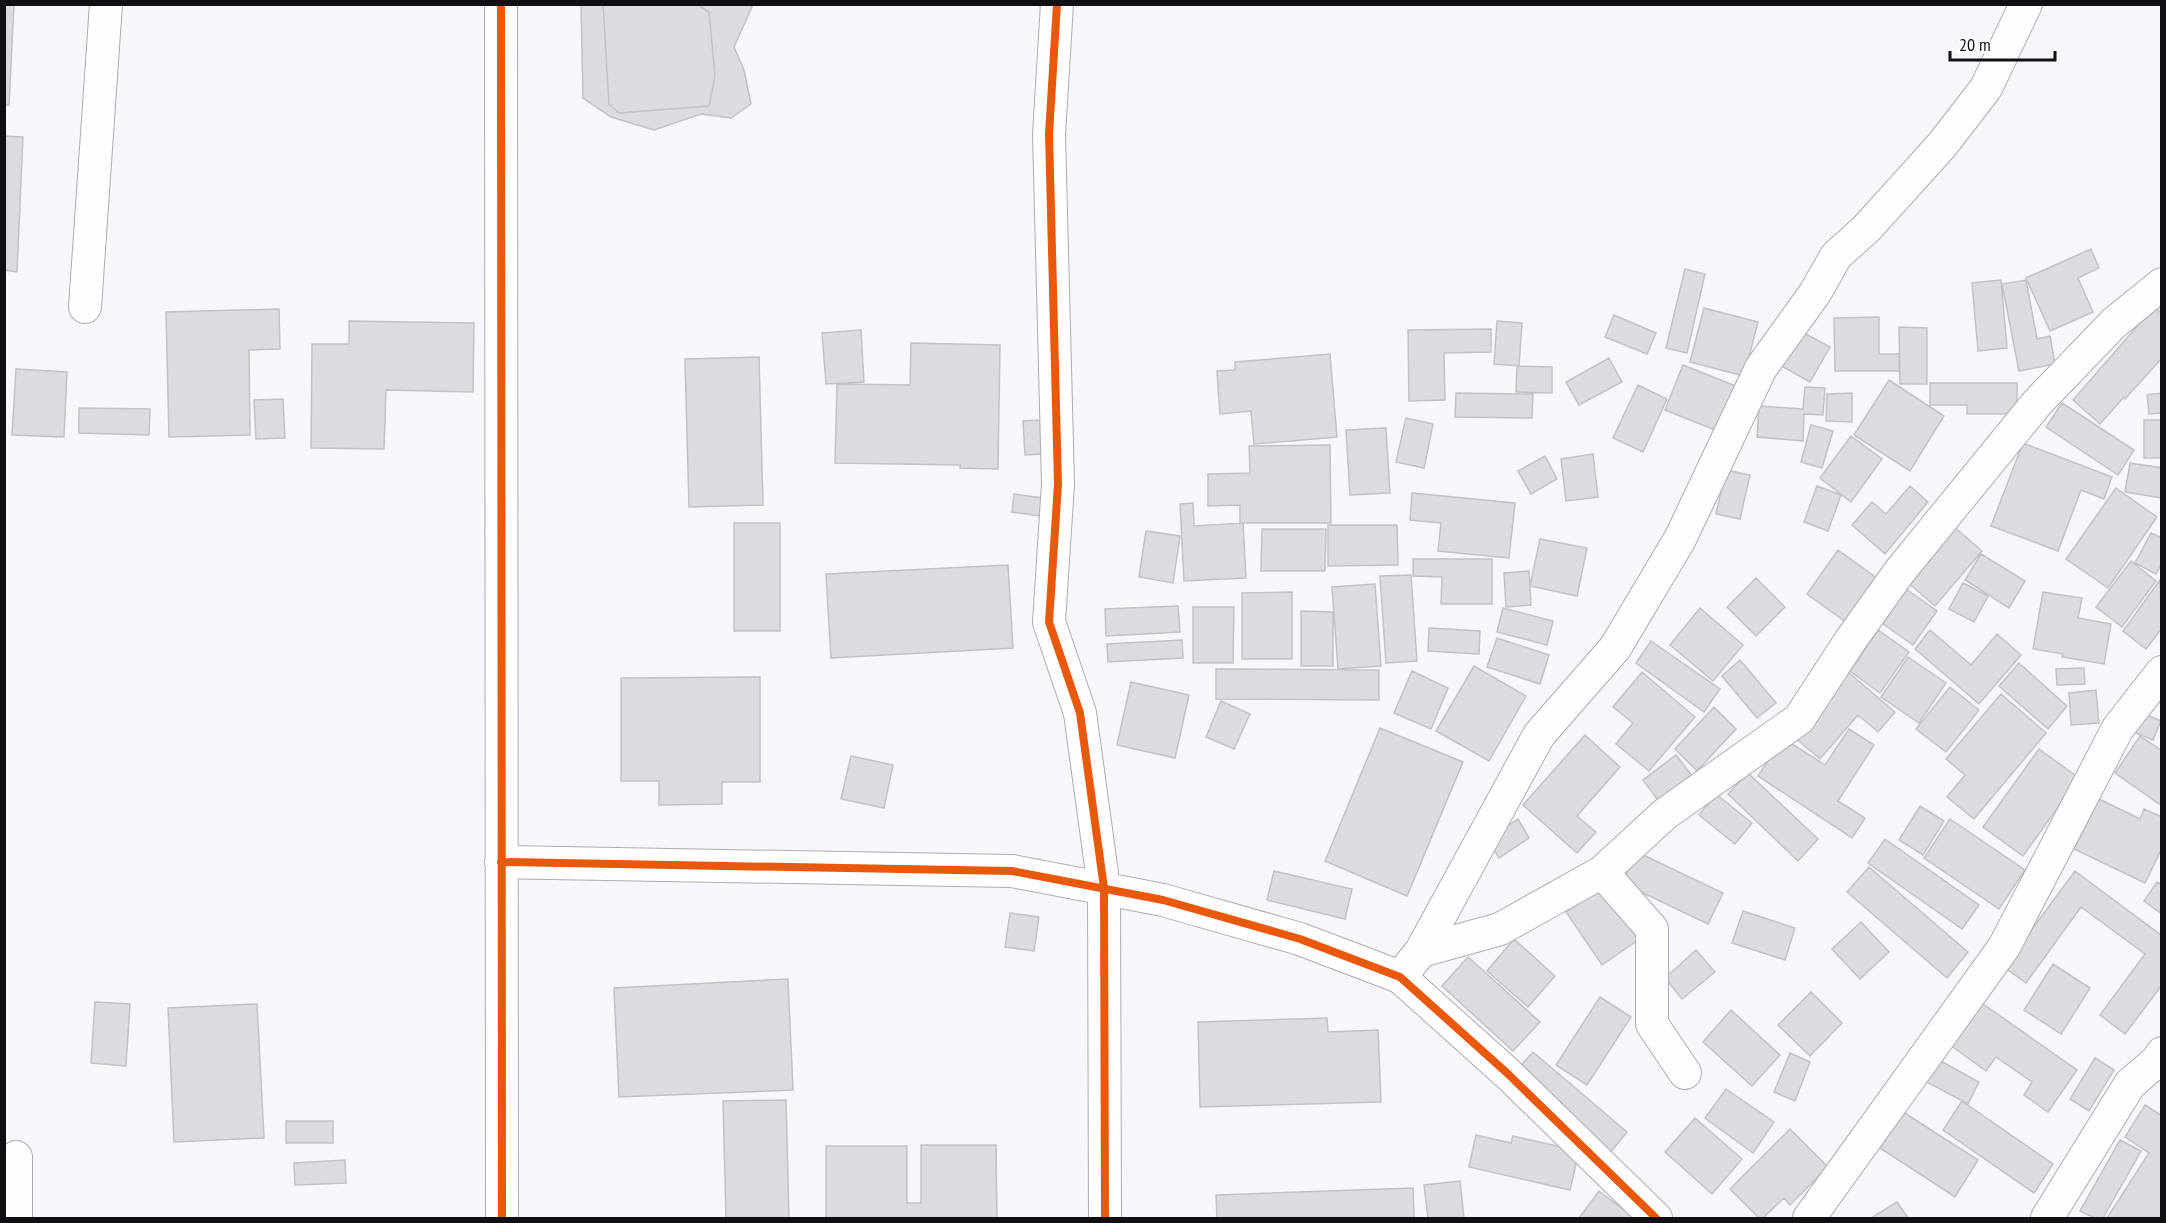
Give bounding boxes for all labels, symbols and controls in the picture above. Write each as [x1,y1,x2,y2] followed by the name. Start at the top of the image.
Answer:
[1950,24,2055,62] scale bar
[1959,33,1991,56] text: 20 m

